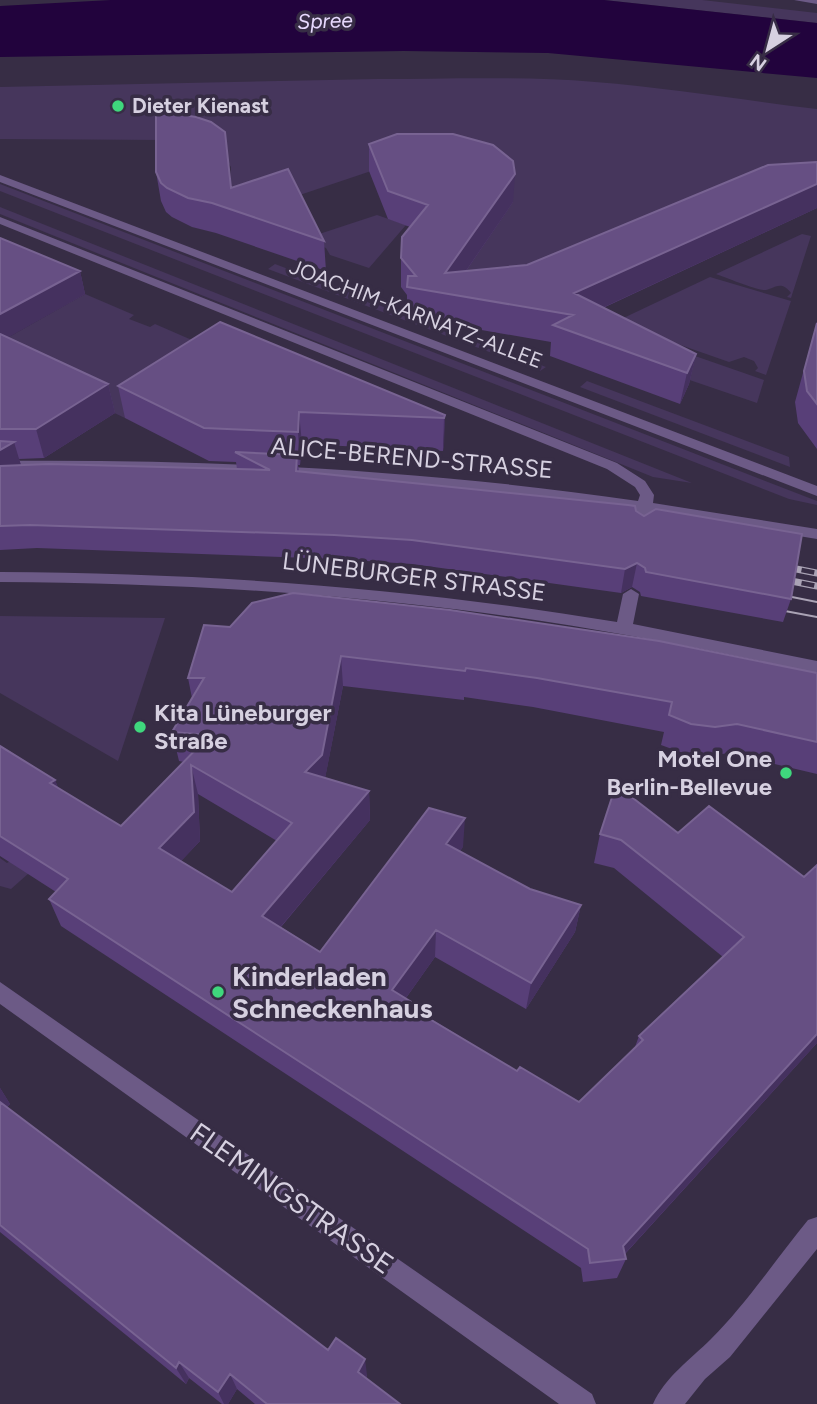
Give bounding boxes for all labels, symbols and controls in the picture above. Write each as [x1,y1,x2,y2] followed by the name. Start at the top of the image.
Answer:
[297,7,354,34] water label: Spree
[733,14,803,84] north arrow
[746,49,771,76] text: N
[132,93,269,118] place label: Dieter Kienast
[110,98,126,114] marker: Dieter Kienast
[286,254,546,373] street label: JOACHIM-KARNATZ-ALLEE
[270,431,554,484] street label: ALICE-BEREND-STRASSE
[281,546,547,607] street label: LÜNEBURGER STRASSE
[154,698,332,755] place label: Kita Lüneburger Straße
[132,719,148,735] marker: Kita Lüneburger Straße
[606,744,772,801] place label: Motel One Berlin-Bellevue
[778,765,794,781] marker: Motel One Berlin-Bellevue
[232,959,433,1025] place label: Kinderladen Schneckenhaus
[210,984,226,1000] marker: Kinderladen Schneckenhaus
[184,1115,400,1281] street label: FLEMINGSTRASSE

